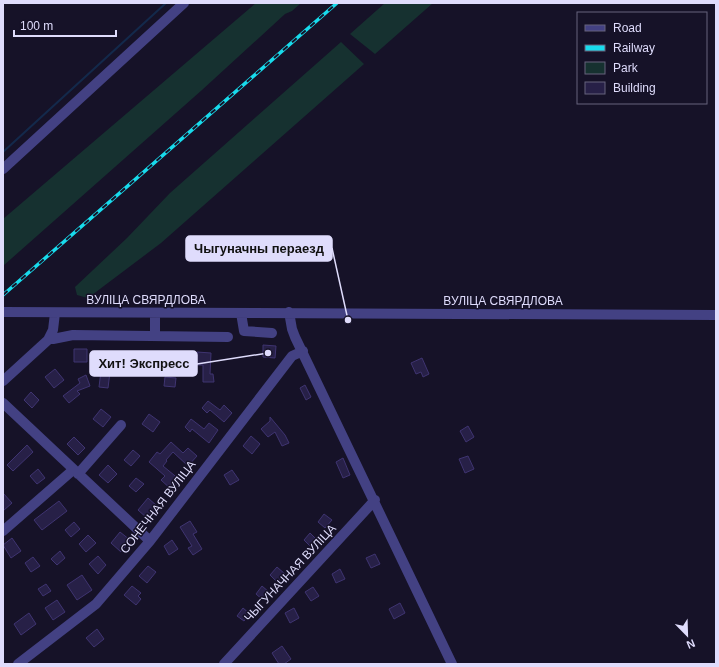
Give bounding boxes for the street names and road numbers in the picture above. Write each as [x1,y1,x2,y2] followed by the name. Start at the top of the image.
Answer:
[86,293,206,307] street label: ВУЛІЦА СВЯРДЛОВА
[443,294,563,308] street label: ВУЛІЦА СВЯРДЛОВА
[117,458,199,556] street label: СОНЕЧНАЯ ВУЛІЦА
[241,521,339,625] street label: ЧЫГУНАЧНАЯ ВУЛІЦА

